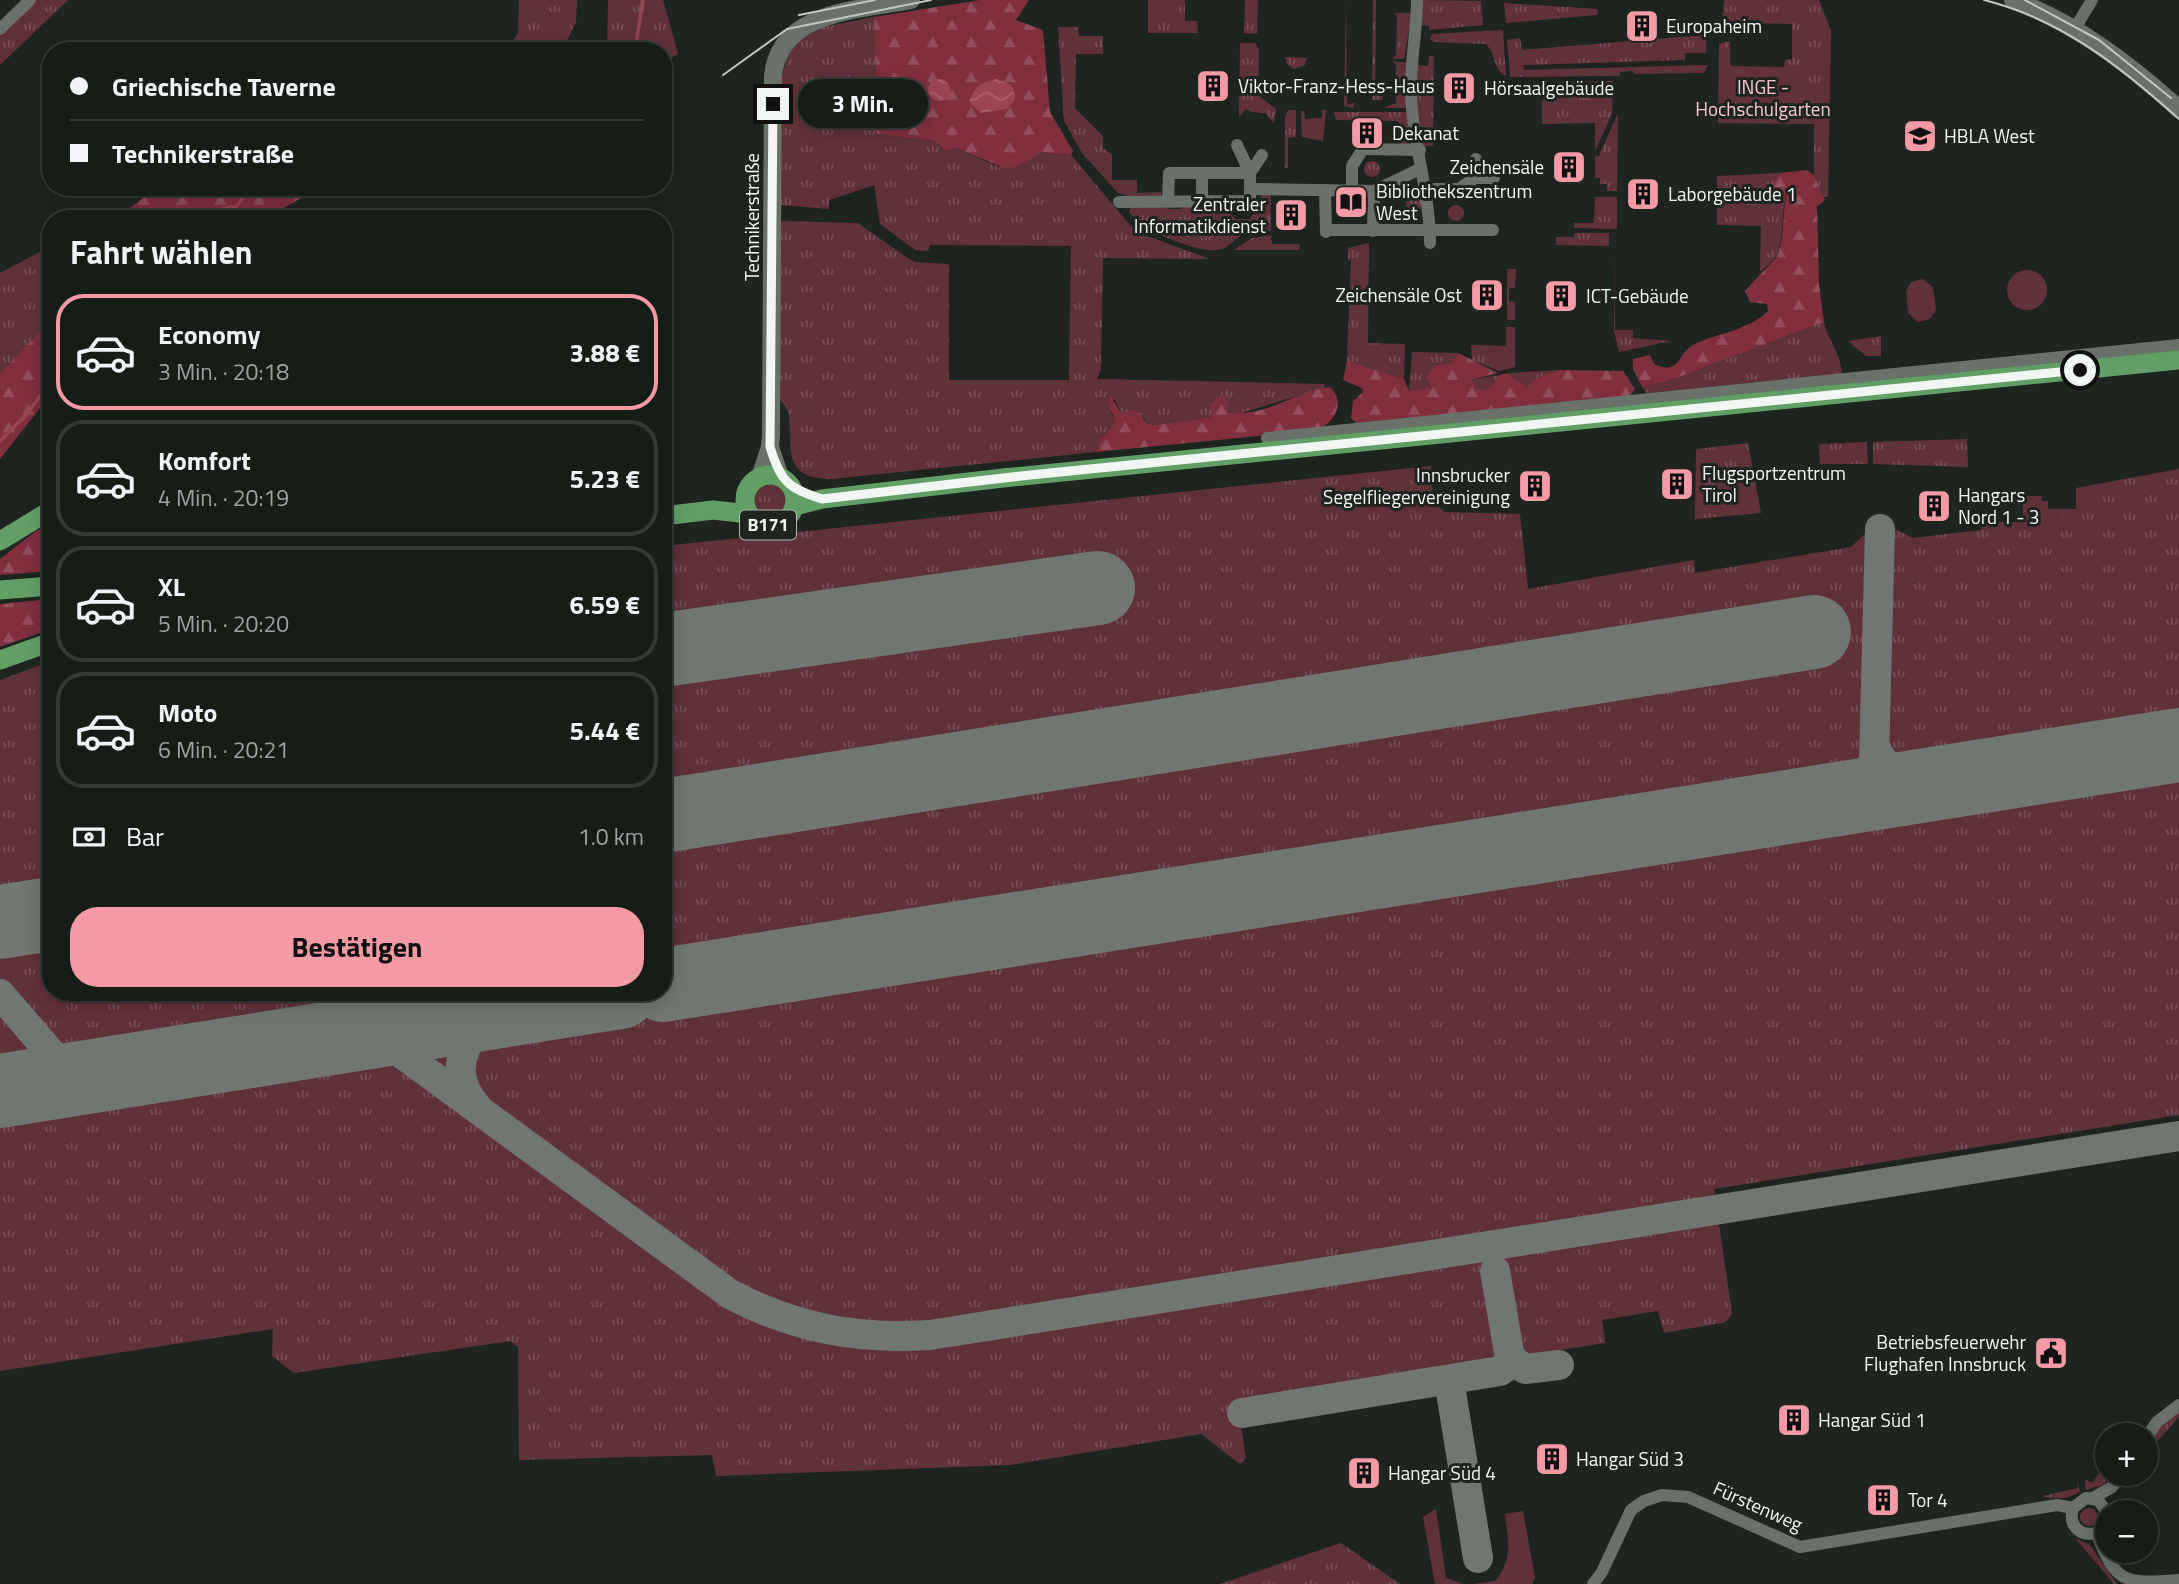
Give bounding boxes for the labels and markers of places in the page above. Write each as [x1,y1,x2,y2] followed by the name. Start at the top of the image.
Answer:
[1623,7,1661,45] building icon: Europaheim
[1666,11,1762,40] place label: Europaheim
[1194,67,1232,105] building icon: Viktor-Franz-Hess-Haus
[1440,69,1478,107] building icon: Hörsaalgebäude
[1238,71,1435,100] place label: Viktor-Franz-Hess-Haus
[1484,73,1614,102] place label: Hörsaalgebäude
[1348,114,1386,152] building icon: Dekanat
[1901,117,1939,155] school or university icon: HBLA West
[1392,118,1459,147] place label: Dekanat
[1944,121,2035,150] place label: HBLA West
[1550,148,1588,186] building icon: Zeichensäle
[1450,152,1544,181] place label: Zeichensäle
[1624,175,1662,213] building icon: Laborgebäude 1
[1376,176,1532,227] place label: Bibliothekszentrum West
[1668,179,1797,208] place label: Laborgebäude 1
[1332,183,1370,221] library icon: Bibliothekszentrum West
[1134,189,1266,240] place label: Zentraler Informatikdienst
[1272,196,1310,234] building icon: Zentraler Informatikdienst
[1468,276,1506,314] building icon: Zeichensäle Ost
[1542,277,1580,315] building icon: ICT-Gebäude
[1335,280,1462,309] place label: Zeichensäle Ost
[1586,281,1689,310] place label: ICT-Gebäude
[1702,458,1846,509] place label: Flugsportzentrum Tirol
[1323,460,1510,511] place label: Innsbrucker Segelfliegervereinigung
[1658,465,1696,503] building icon: Flugsportzentrum Tirol
[1516,467,1554,505] building icon: Innsbrucker Segelfliegervereinigung
[1958,480,2039,531] place label: Hangars Nord 1 - 3
[1915,487,1953,525] building icon: Hangars Nord 1 - 3
[1864,1327,2026,1378] place label: Betriebsfeuerwehr Flughafen Innsbruck
[2032,1334,2070,1372] public building icon: Betriebsfeuerwehr Flughafen Innsbruck
[1775,1401,1813,1439] building icon: Hangar Süd 1
[1818,1405,1926,1434] place label: Hangar Süd 1
[1533,1440,1571,1478] building icon: Hangar Süd 3
[1576,1444,1684,1473] place label: Hangar Süd 3
[1345,1454,1383,1492] building icon: Hangar Süd 4
[1388,1458,1496,1487] place label: Hangar Süd 4
[1864,1481,1902,1519] building icon: Tor 4
[1908,1485,1948,1514] place label: Tor 4

